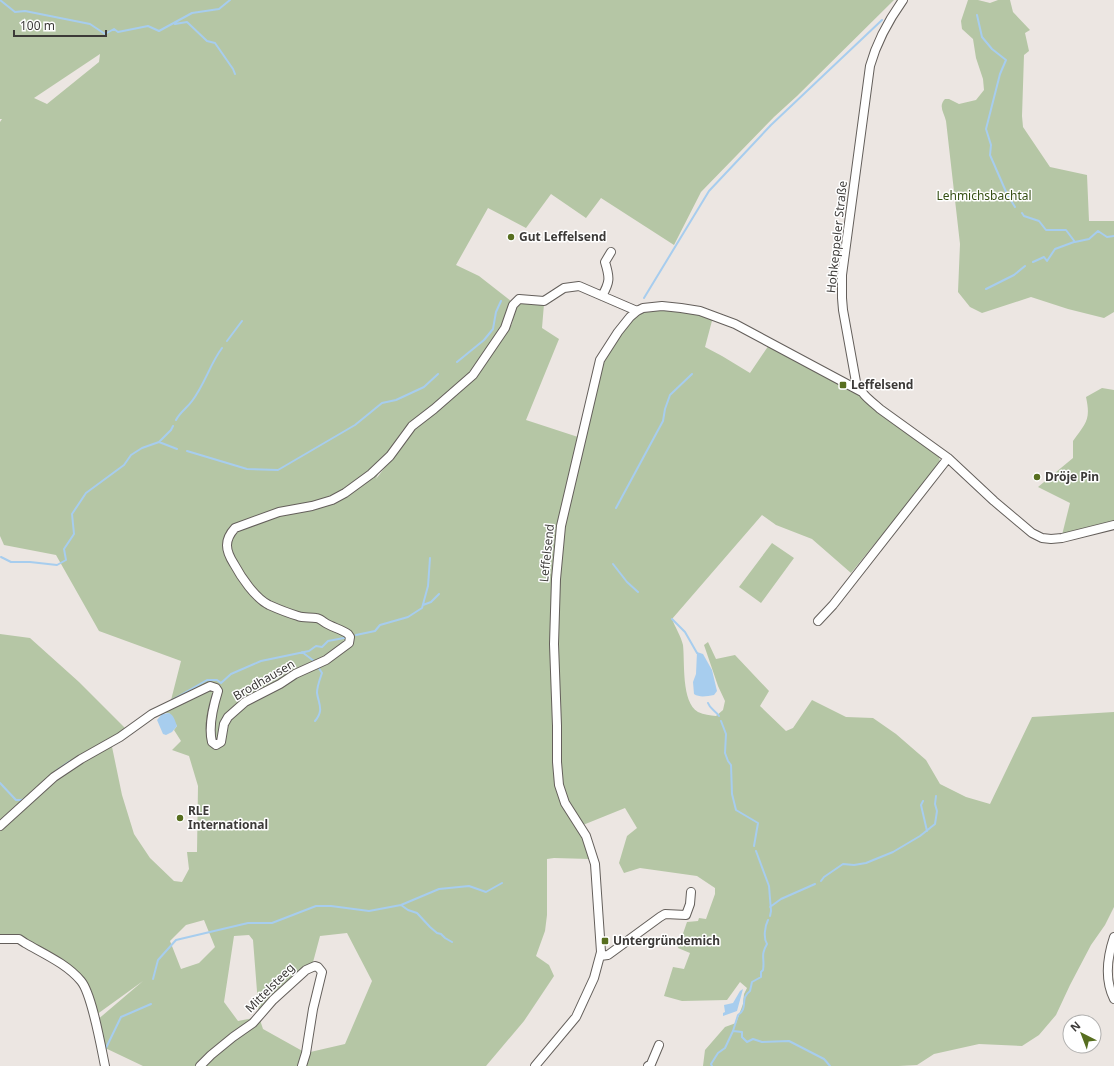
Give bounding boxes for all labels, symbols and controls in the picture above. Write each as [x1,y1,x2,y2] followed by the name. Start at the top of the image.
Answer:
[14,12,106,38] scale bar
[20,17,55,34] text: 100 m
[822,180,851,294] street label: Hohkeppeler Straße
[936,187,1032,204] park label: Lehmichsbachtal
[519,228,606,245] place label: Gut Leffelsend
[506,232,516,242] marker: Gut Leffelsend
[851,376,913,393] place label: Leffelsend
[838,380,848,390] marker: Leffelsend
[1045,468,1099,485] place label: Dröje Pin
[1032,472,1042,482] marker: Dröje Pin
[535,523,558,583] street label: Leffelsend
[230,655,298,704] street label: Brodhausen
[188,802,268,833] place label: RLE International
[175,813,185,823] marker: RLE International
[613,932,720,949] place label: Untergründemich
[600,936,610,946] marker: Untergründemich
[241,959,298,1016] street label: Mittelsteeg
[1062,1014,1102,1054] north arrow
[1067,1018,1083,1035] text: N

